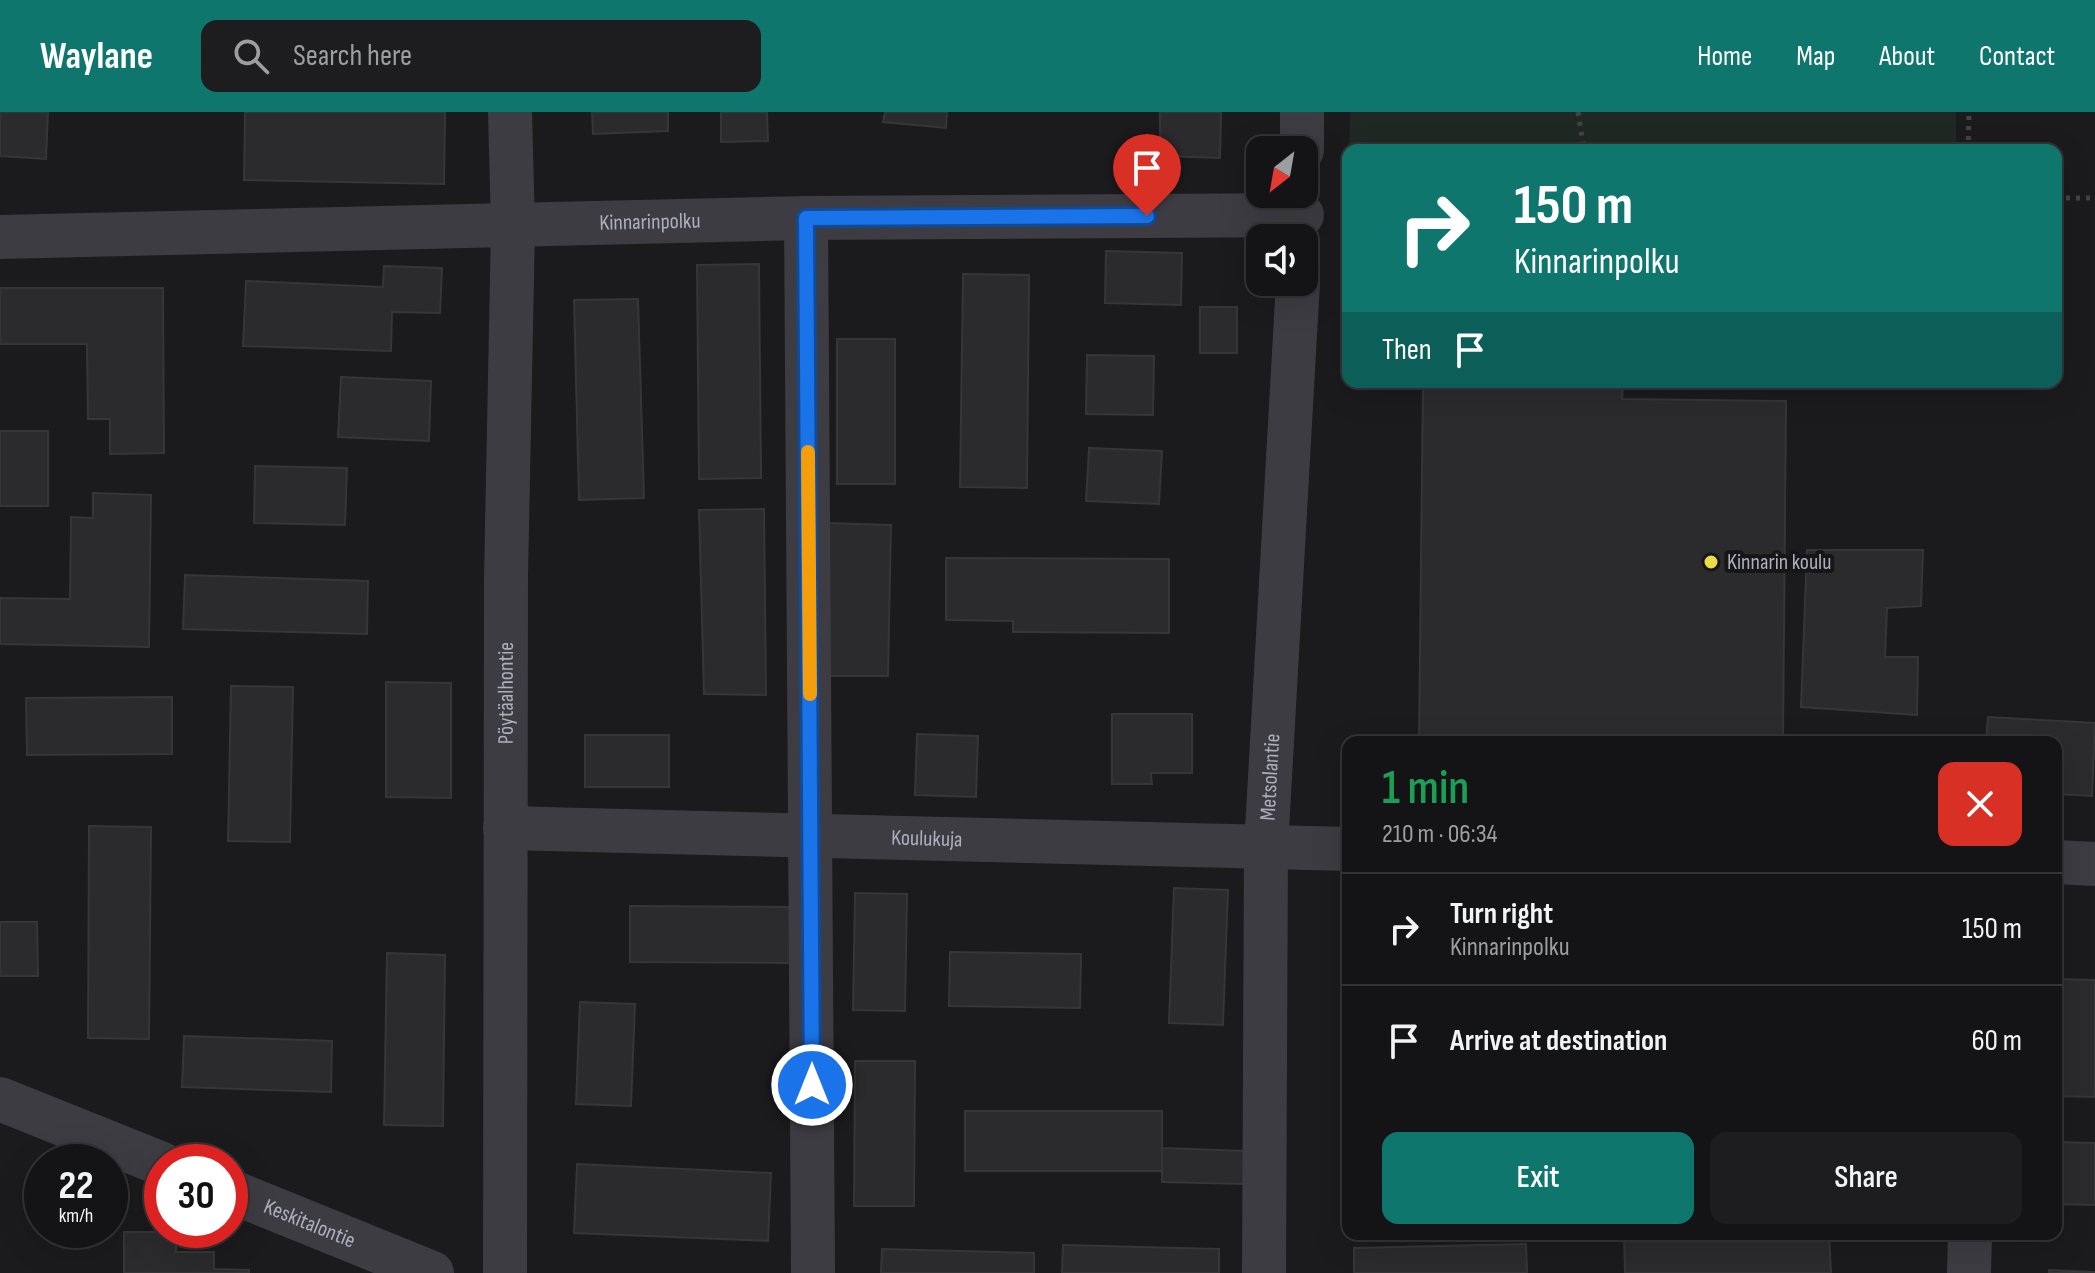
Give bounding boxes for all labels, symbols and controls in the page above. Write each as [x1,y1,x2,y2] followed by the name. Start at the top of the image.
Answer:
[201,20,761,92] search box
[40,34,153,79] text: Waylane
[229,34,273,78] icon: search
[293,38,412,74] text: Search here
[1697,40,1752,73] text: Home
[1796,40,1835,73] text: Map
[1879,40,1935,73] text: About
[1979,40,2055,73] text: Contact
[1113,134,1181,216] pin
[1246,136,1318,208] north arrow
[1246,136,1318,296] map controls
[1125,146,1169,190] icon: arrive
[1514,173,1633,240] text: 150 m
[1382,176,1486,280] icon: right
[599,207,701,236] street label: Kinnarinpolku
[1246,224,1318,296] button: sound
[1514,241,1680,284] text: Kinnarinpolku
[1448,328,1492,372] icon: arrive
[1382,332,1432,368] text: Then
[1727,549,1831,576] place label: Kinnarin koulu
[1702,553,1720,571] marker: Kinnarin koulu
[492,642,519,744] street label: Pöytäalhontie
[1254,733,1286,821] street label: Metsolantie
[1382,760,1469,817] text: 1 min
[1938,762,2022,846] button: close
[1382,819,1497,850] text: 210 m · 06:34
[891,824,963,853] street label: Koulukuja
[1450,896,1553,932] text: Turn right
[1382,907,1426,951] icon: right
[1962,911,2022,947] text: 150 m
[1450,932,1570,963] text: Kinnarinpolku
[1382,1019,1426,1063] icon: arrive
[1450,1023,1667,1059] text: Arrive at destination
[1971,1023,2022,1059] text: 60 m
[770,1043,854,1127] position arrow
[1382,1132,1694,1224] button: Exit
[1710,1132,2022,1224] button: Share
[144,1144,248,1248] speed limit sign: 30
[58,1162,94,1210] text: 22
[260,1193,359,1254] street label: Keskitalontie
[59,1204,93,1228] text: km/h

